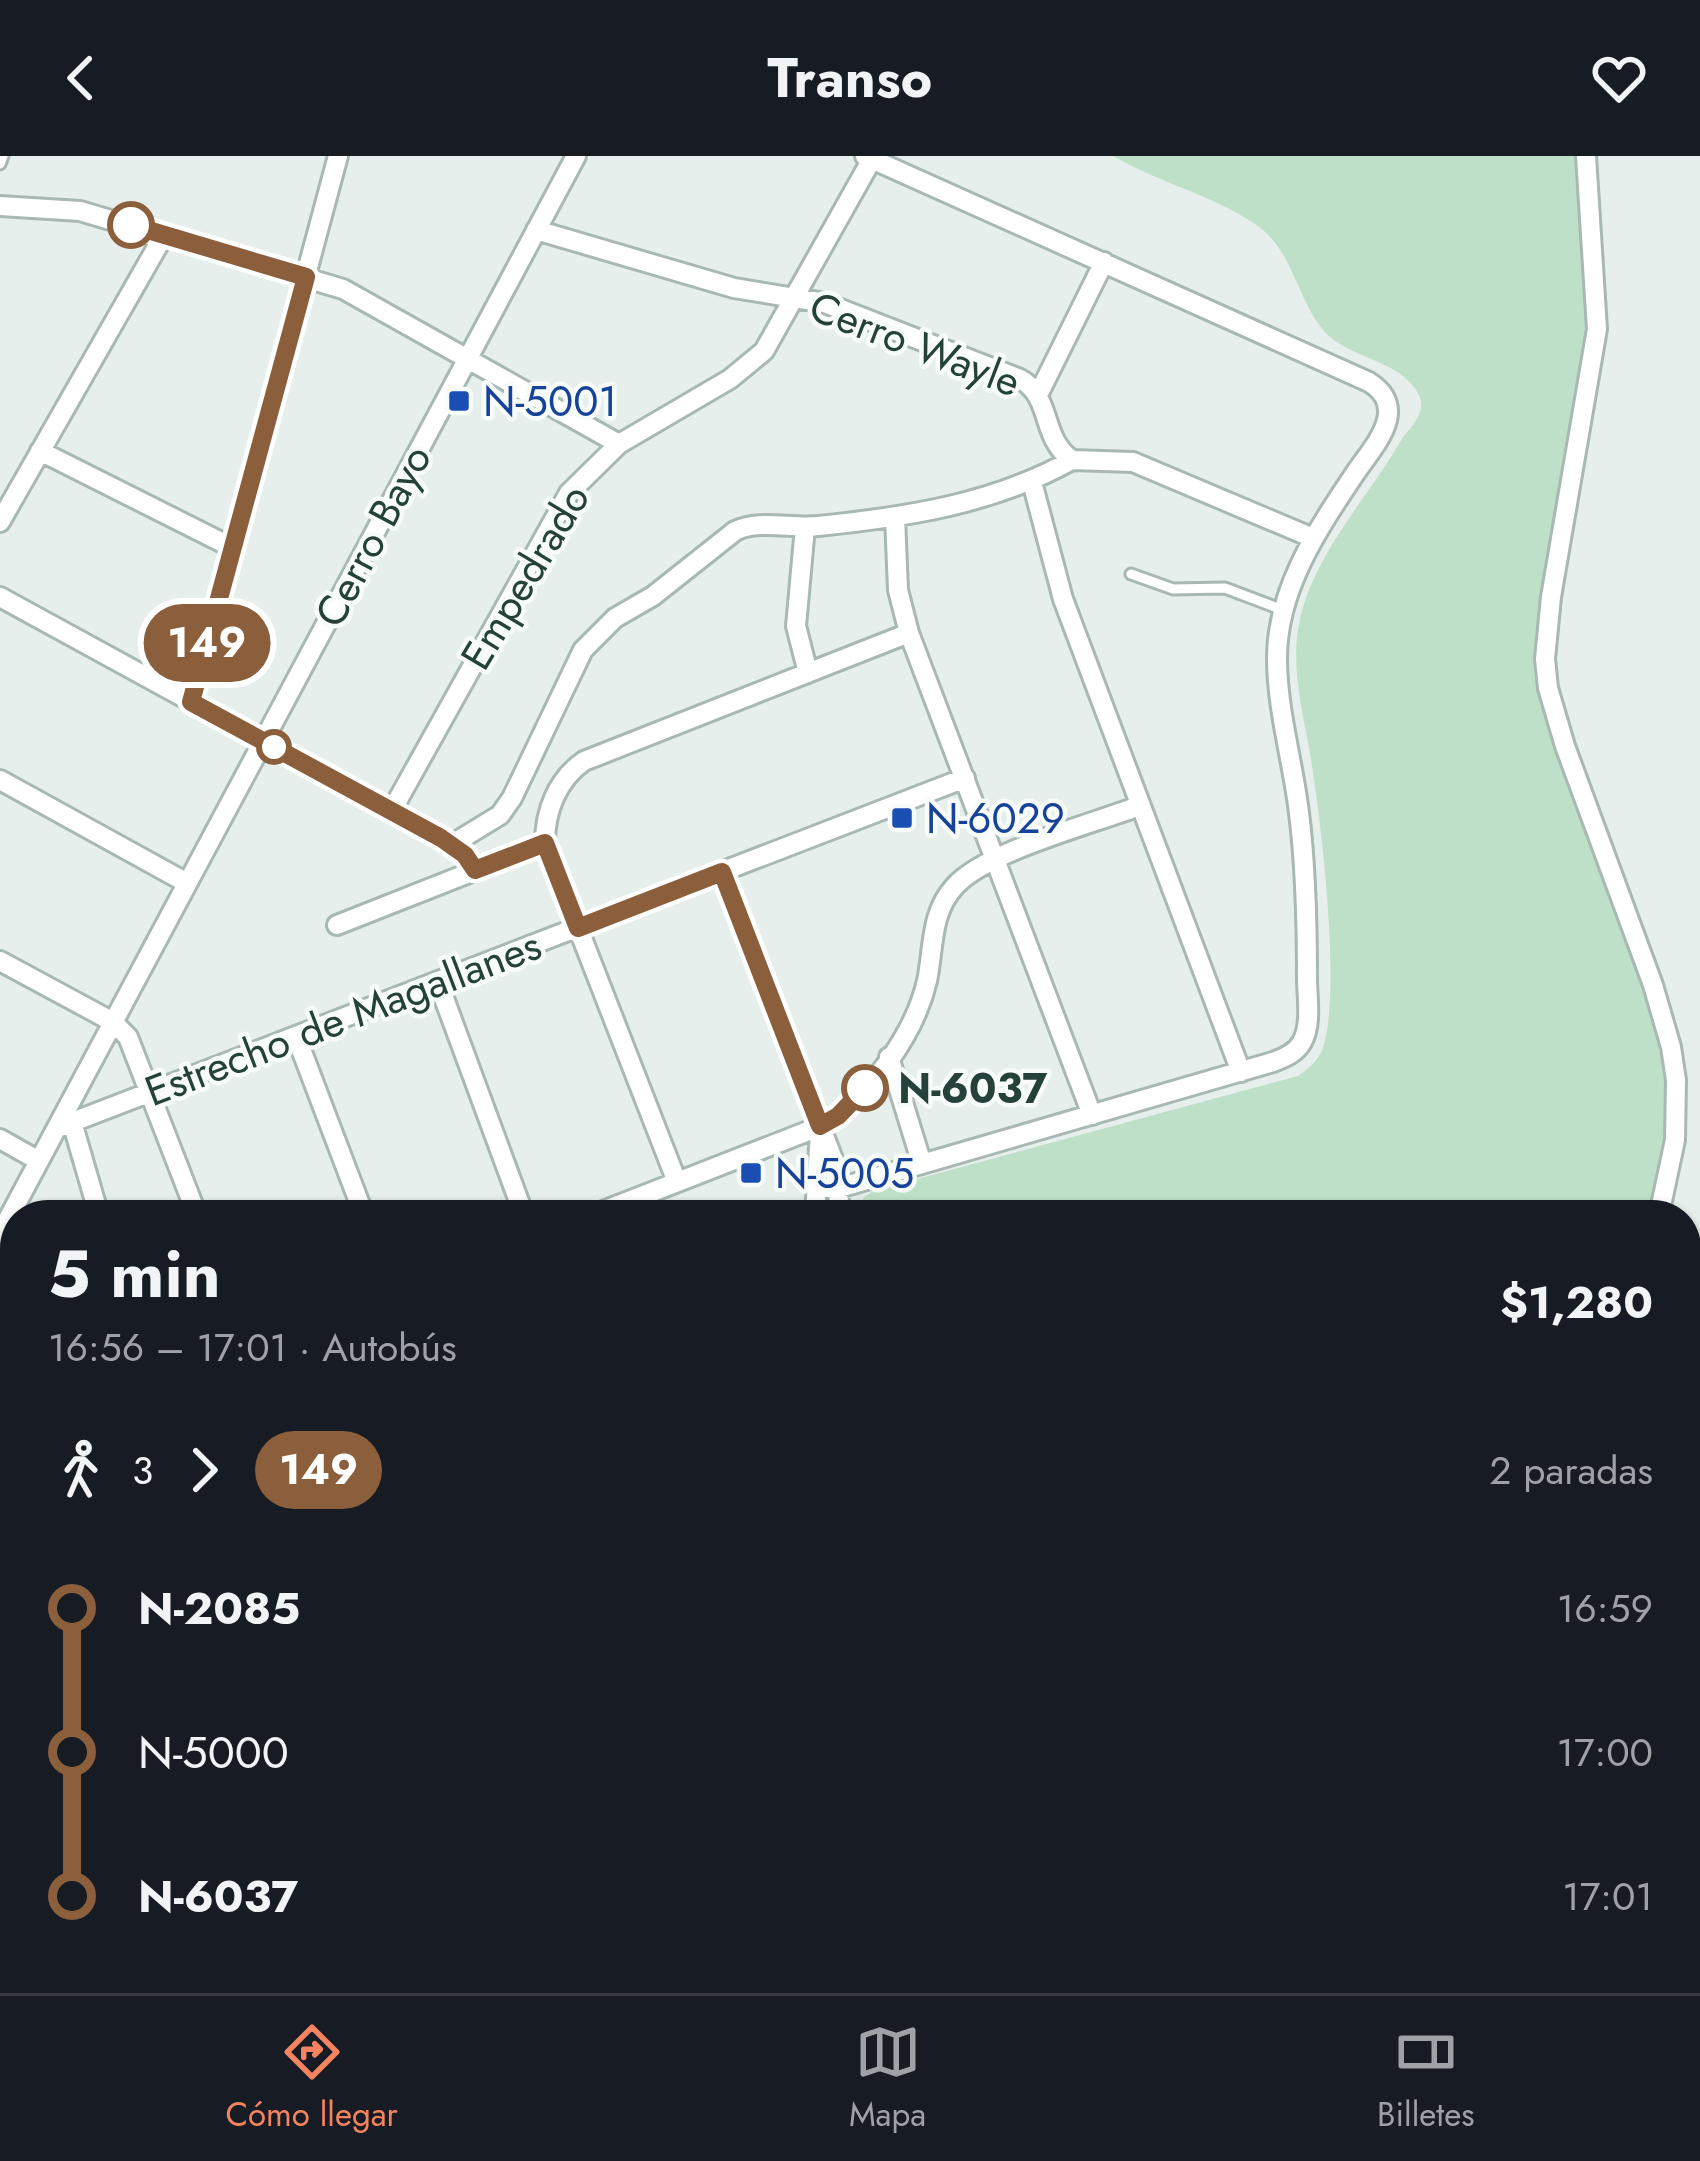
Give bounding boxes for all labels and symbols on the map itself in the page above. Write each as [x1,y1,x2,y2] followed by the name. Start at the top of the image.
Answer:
[109,203,153,247] unlabelled marker
[801,276,1029,412] street label: Cerro Wayle
[483,371,617,432] place label: N-5001
[446,388,472,414] marker: N-5001
[300,434,446,638] street label: Cerro Bayo
[446,473,604,681] street label: Empedrado
[138,604,276,682] line badge: 149
[258,731,290,763] unlabelled marker
[926,788,1065,849] place label: N-6029
[889,805,915,831] marker: N-6029
[136,914,550,1122] street label: Estrecho de Magallanes
[898,1058,1048,1119] place label: N-6037
[843,1066,887,1110] marker: N-6037
[775,1143,914,1204] place label: N-5005
[738,1160,764,1186] marker: N-5005

